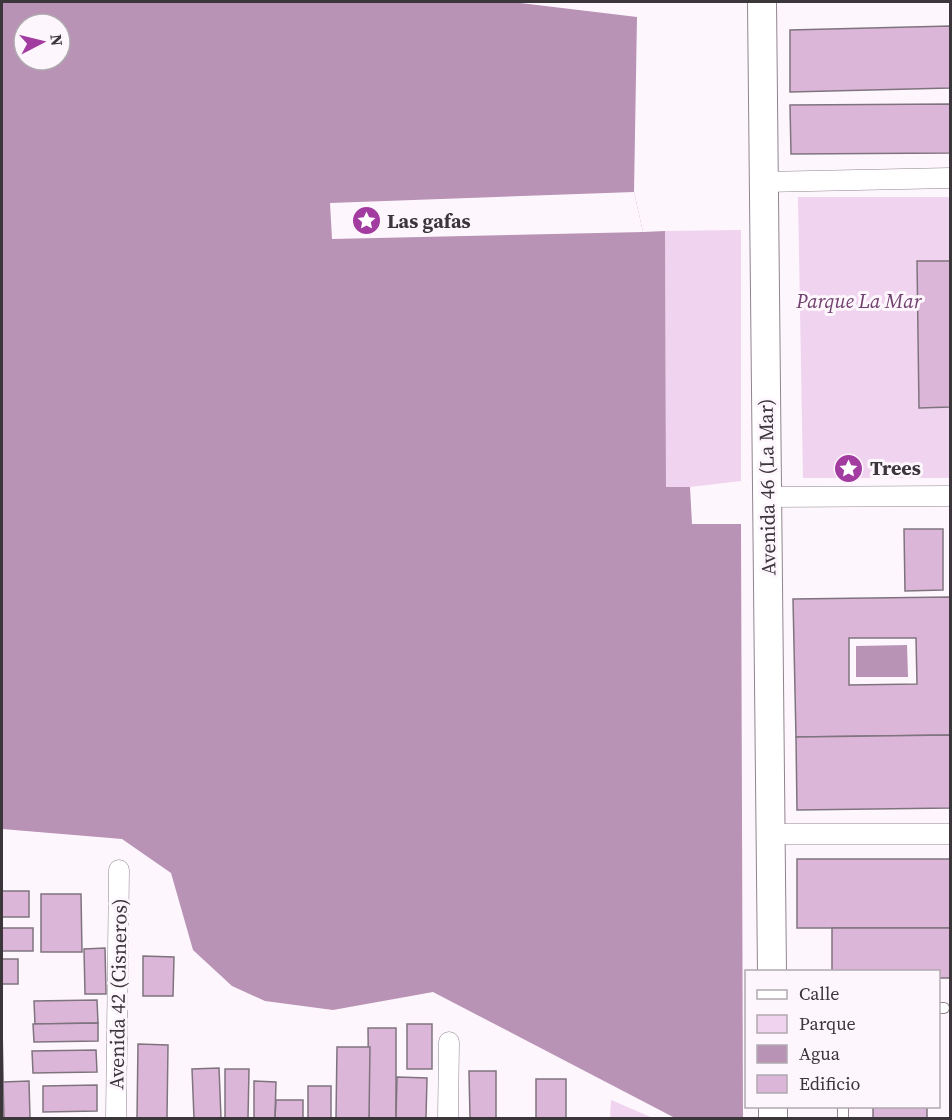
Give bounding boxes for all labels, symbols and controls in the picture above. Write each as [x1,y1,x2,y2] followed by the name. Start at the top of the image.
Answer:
[12,12,72,72] north arrow
[45,33,69,48] text: N
[350,205,382,237] place icon: Las gafas
[387,207,471,235] place label: Las gafas
[795,287,923,315] park label: Parque La Mar
[751,398,783,576] street label: Avenida 46 (La Mar)
[833,452,865,484] place icon: Trees
[870,454,921,482] place label: Trees
[102,898,134,1090] street label: Avenida 42 (Cisneros)
[745,970,940,1108] legend
[799,981,839,1006] text: Calle
[799,1011,856,1036] text: Parque
[799,1041,841,1066] text: Agua
[799,1071,860,1096] text: Edificio

